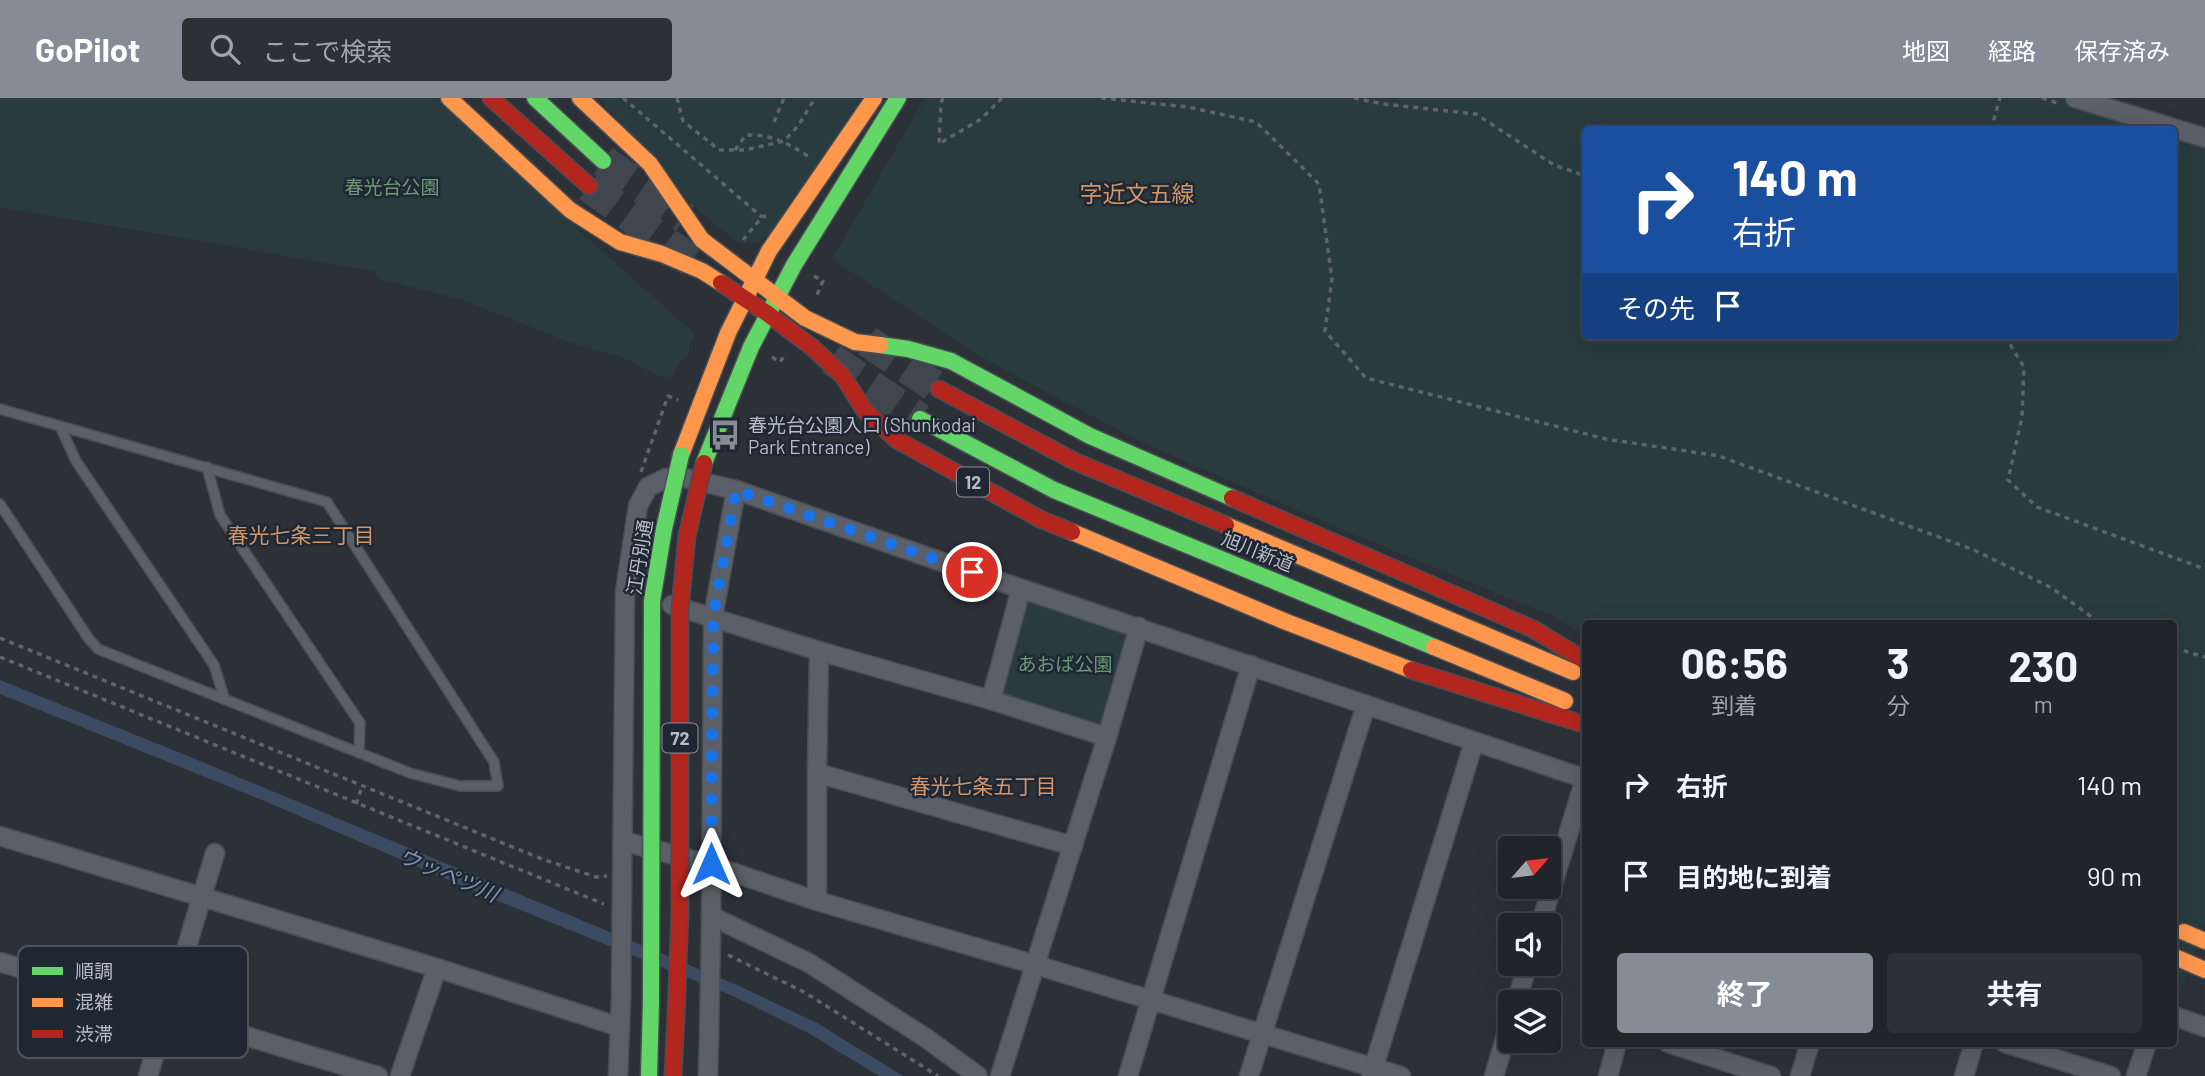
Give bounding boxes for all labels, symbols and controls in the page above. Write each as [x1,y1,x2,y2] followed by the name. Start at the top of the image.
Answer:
[182,18,672,81] search box
[35,29,140,69] text: GoPilot
[206,30,244,68] icon: search
[262,35,392,66] text: ここで検索
[1902,36,1950,65] text: 地図
[1988,36,2036,65] text: 経路
[2074,36,2170,65] text: 保存済み
[1732,147,1858,206] text: 140 m
[1617,154,1708,245] icon: right
[344,175,440,198] park label: 春光台公園
[1080,179,1195,207] district label: 字近文五線
[1732,212,1796,250] text: 右折
[1709,287,1747,325] icon: arrive
[1617,292,1695,323] text: その先
[748,413,976,458] place label: 春光台公園入口 (Shunkodai Park Entrance)
[708,418,742,452] bus stop icon: 春光台公園入口 (Shunkodai Park Entrance)
[957,468,989,496] road number: 12
[622,518,656,596] street label: 江丹別通
[228,522,375,547] district label: 春光七条三丁目
[1218,526,1298,576] street label: 旭川新道
[942,542,1002,602] pin
[953,553,991,591] icon: arrive
[1681,637,1788,687] text: 06:56
[1887,637,1910,687] text: 3
[2009,640,2078,690] text: 230
[1017,652,1113,675] park label: あおば公園
[2034,690,2053,718] text: m
[1711,691,1757,719] text: 到着
[1887,691,1910,719] text: 分
[662,724,698,752] road number: 72
[1617,766,1655,804] icon: right
[2077,769,2142,800] text: 140 m
[1676,770,1728,801] text: 右折
[910,773,1057,798] district label: 春光七条五丁目
[674,827,748,901] position arrow
[1498,836,1561,900] north arrow
[1498,836,1561,1053] map controls
[396,842,504,907] water label: ウッペツ川
[1617,857,1655,895] icon: arrive
[2087,860,2142,891] text: 90 m
[1676,861,1832,892] text: 目的地に到着
[1498,913,1561,976] button: sound
[18,946,248,1058] legend
[1617,953,1873,1033] button: 終了
[1887,953,2142,1033] button: 共有
[75,959,113,982] text: 順調
[75,990,113,1013] text: 混雑
[1498,990,1561,1053] button: layers
[75,1022,113,1045] text: 渋滞

